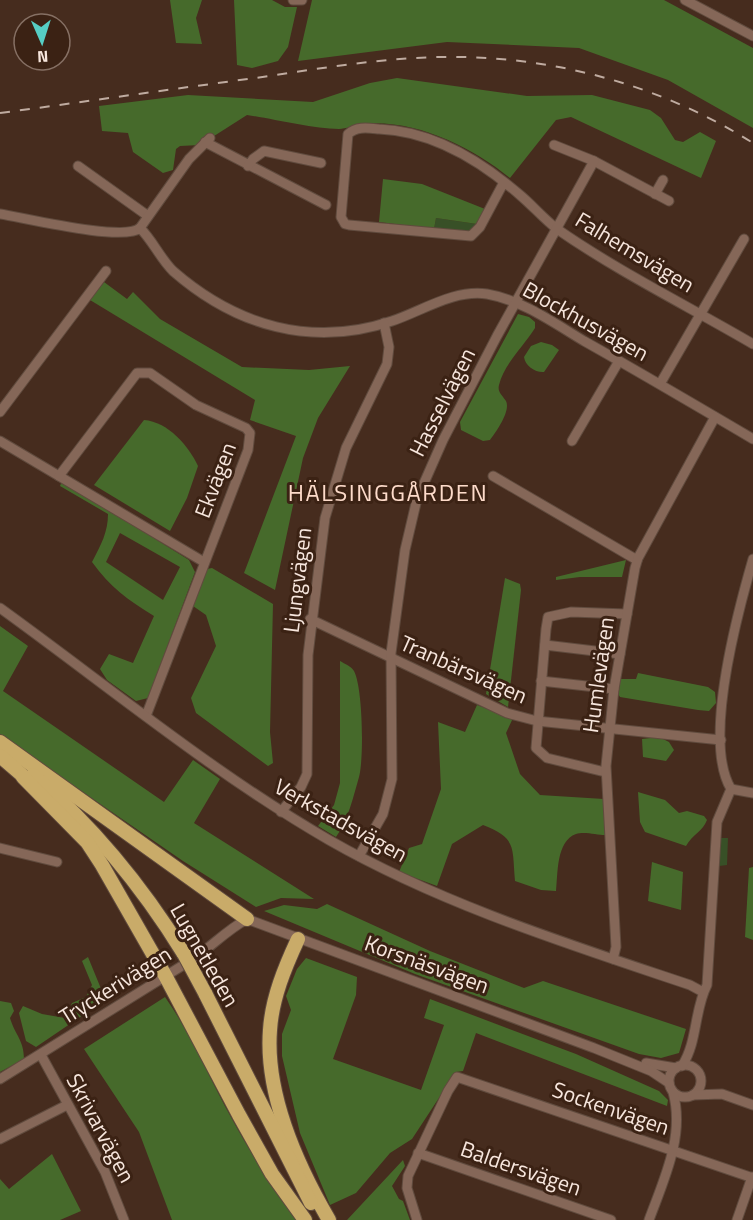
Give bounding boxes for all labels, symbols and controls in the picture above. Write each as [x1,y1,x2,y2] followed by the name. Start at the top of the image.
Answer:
[12,12,72,72] north arrow
[37,45,49,69] text: N
[569,203,701,301] street label: Falhemsvägen
[517,272,655,370] street label: Blockhusvägen
[400,342,484,462] street label: Hasselvägen
[185,437,245,523] street label: Ekvägen
[288,474,488,510] district label: HÄLSINGGÅRDEN
[274,525,320,635] street label: Ljungvägen
[573,615,623,735] street label: Humlevägen
[395,626,533,712] street label: Tranbärsvägen
[268,769,414,871] street label: Verkstadsvägen
[162,897,248,1013] street label: Lugnetleden
[360,926,494,1002] street label: Korsnäsvägen
[52,937,178,1033] street label: Tryckerivägen
[58,1067,144,1189] street label: Skrivarvägen
[548,1072,674,1144] street label: Sockenvägen
[456,1131,586,1205] street label: Baldersvägen

